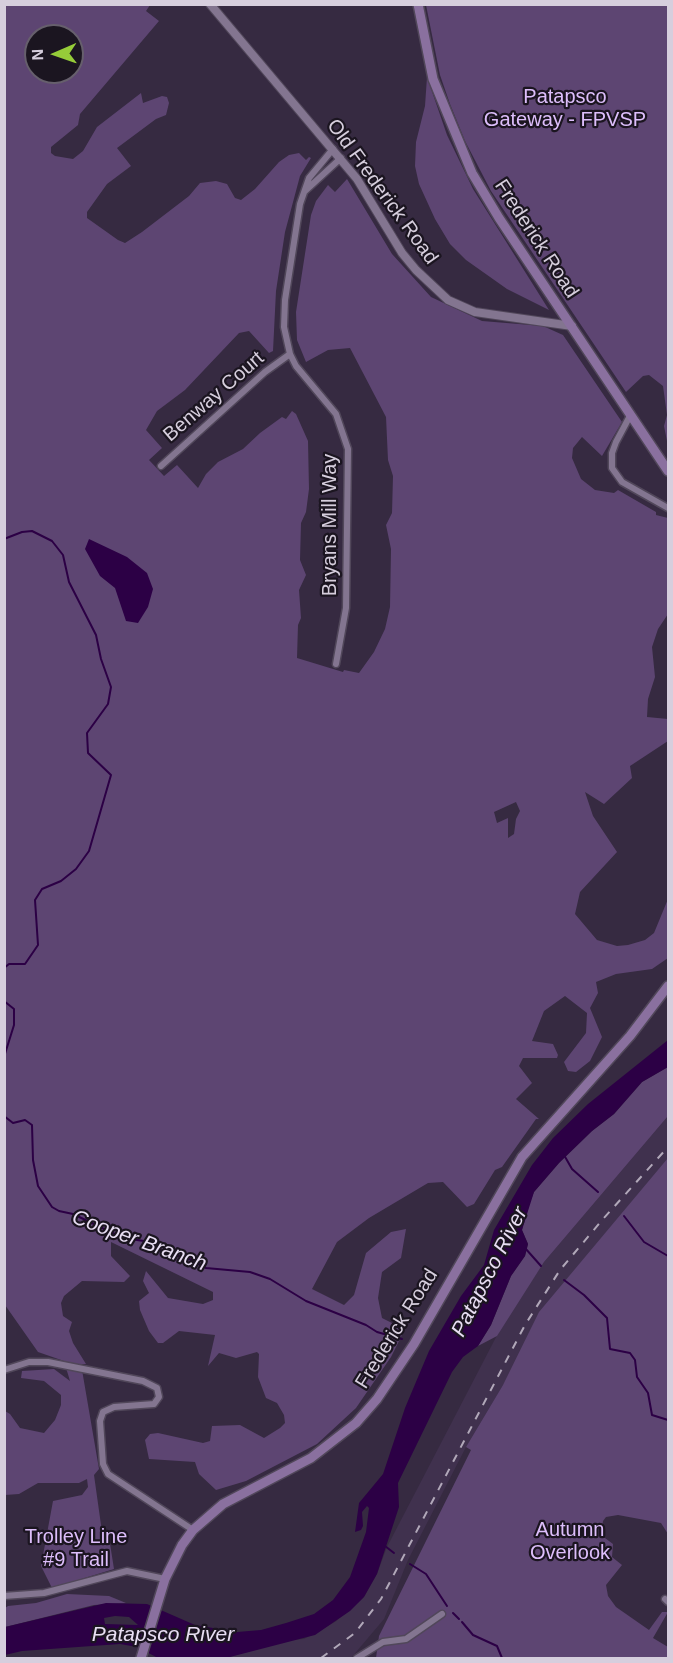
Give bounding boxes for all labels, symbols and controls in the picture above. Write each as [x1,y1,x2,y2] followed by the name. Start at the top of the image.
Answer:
[24,24,84,84] north arrow
[29,49,46,61] text: N
[484,85,646,132] park label: Patapsco Gateway - FPVSP
[321,115,443,269] street label: Old Frederick Road
[489,175,583,303] street label: Frederick Road
[159,347,269,447] street label: Benway Court
[318,454,342,596] street label: Bryans Mill Way
[446,1203,534,1341] water label: Patapsco River
[68,1205,210,1277] water label: Cooper Branch
[351,1265,443,1393] street label: Frederick Road
[530,1518,610,1565] park label: Autumn Overlook
[25,1525,127,1572] park label: Trolley Line #9 Trail
[92,1622,234,1648] water label: Patapsco River

